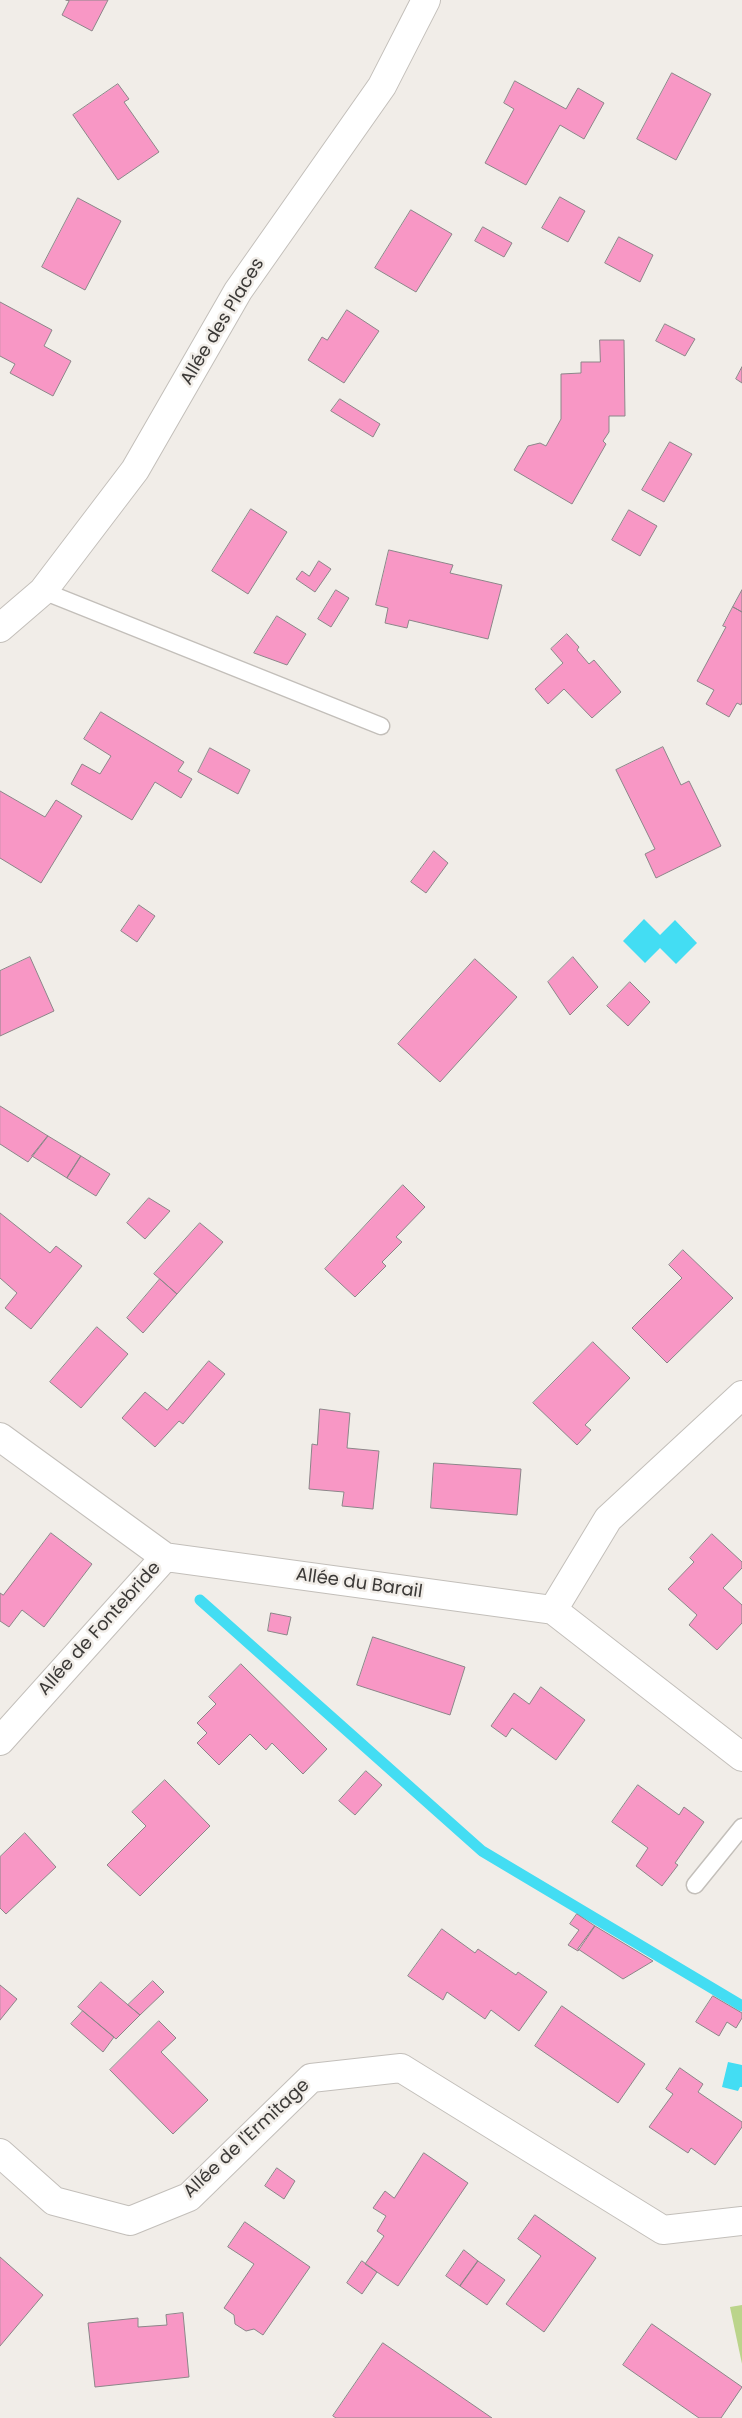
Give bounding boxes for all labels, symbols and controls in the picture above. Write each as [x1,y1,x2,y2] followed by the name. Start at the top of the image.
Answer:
[177,255,269,389] street label: Allée des Places
[34,1558,166,1700] street label: Allée de Fontebride
[294,1564,424,1604] street label: Allée du Barail
[179,2075,315,2203] street label: Allée de l'Ermitage

